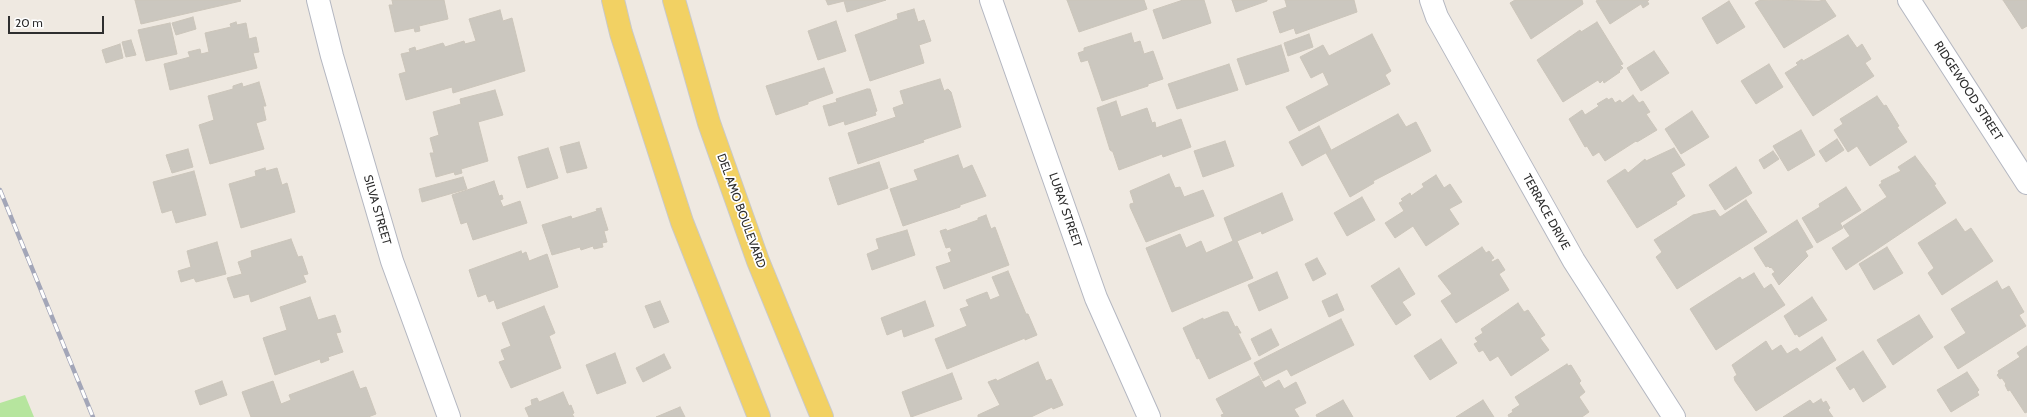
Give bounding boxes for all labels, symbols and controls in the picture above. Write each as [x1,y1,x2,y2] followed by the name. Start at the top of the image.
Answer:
[10,8,106,34] scale bar
[15,15,43,30] text: 20 m
[1931,39,2005,143] street label: RIDGEWOOD STREET
[714,152,768,270] street label: DEL AMO BOULEVARD
[1045,171,1085,249] street label: LURAY STREET
[1519,172,1573,252] street label: TERRACE DRIVE
[360,173,394,247] street label: SILVA STREET

